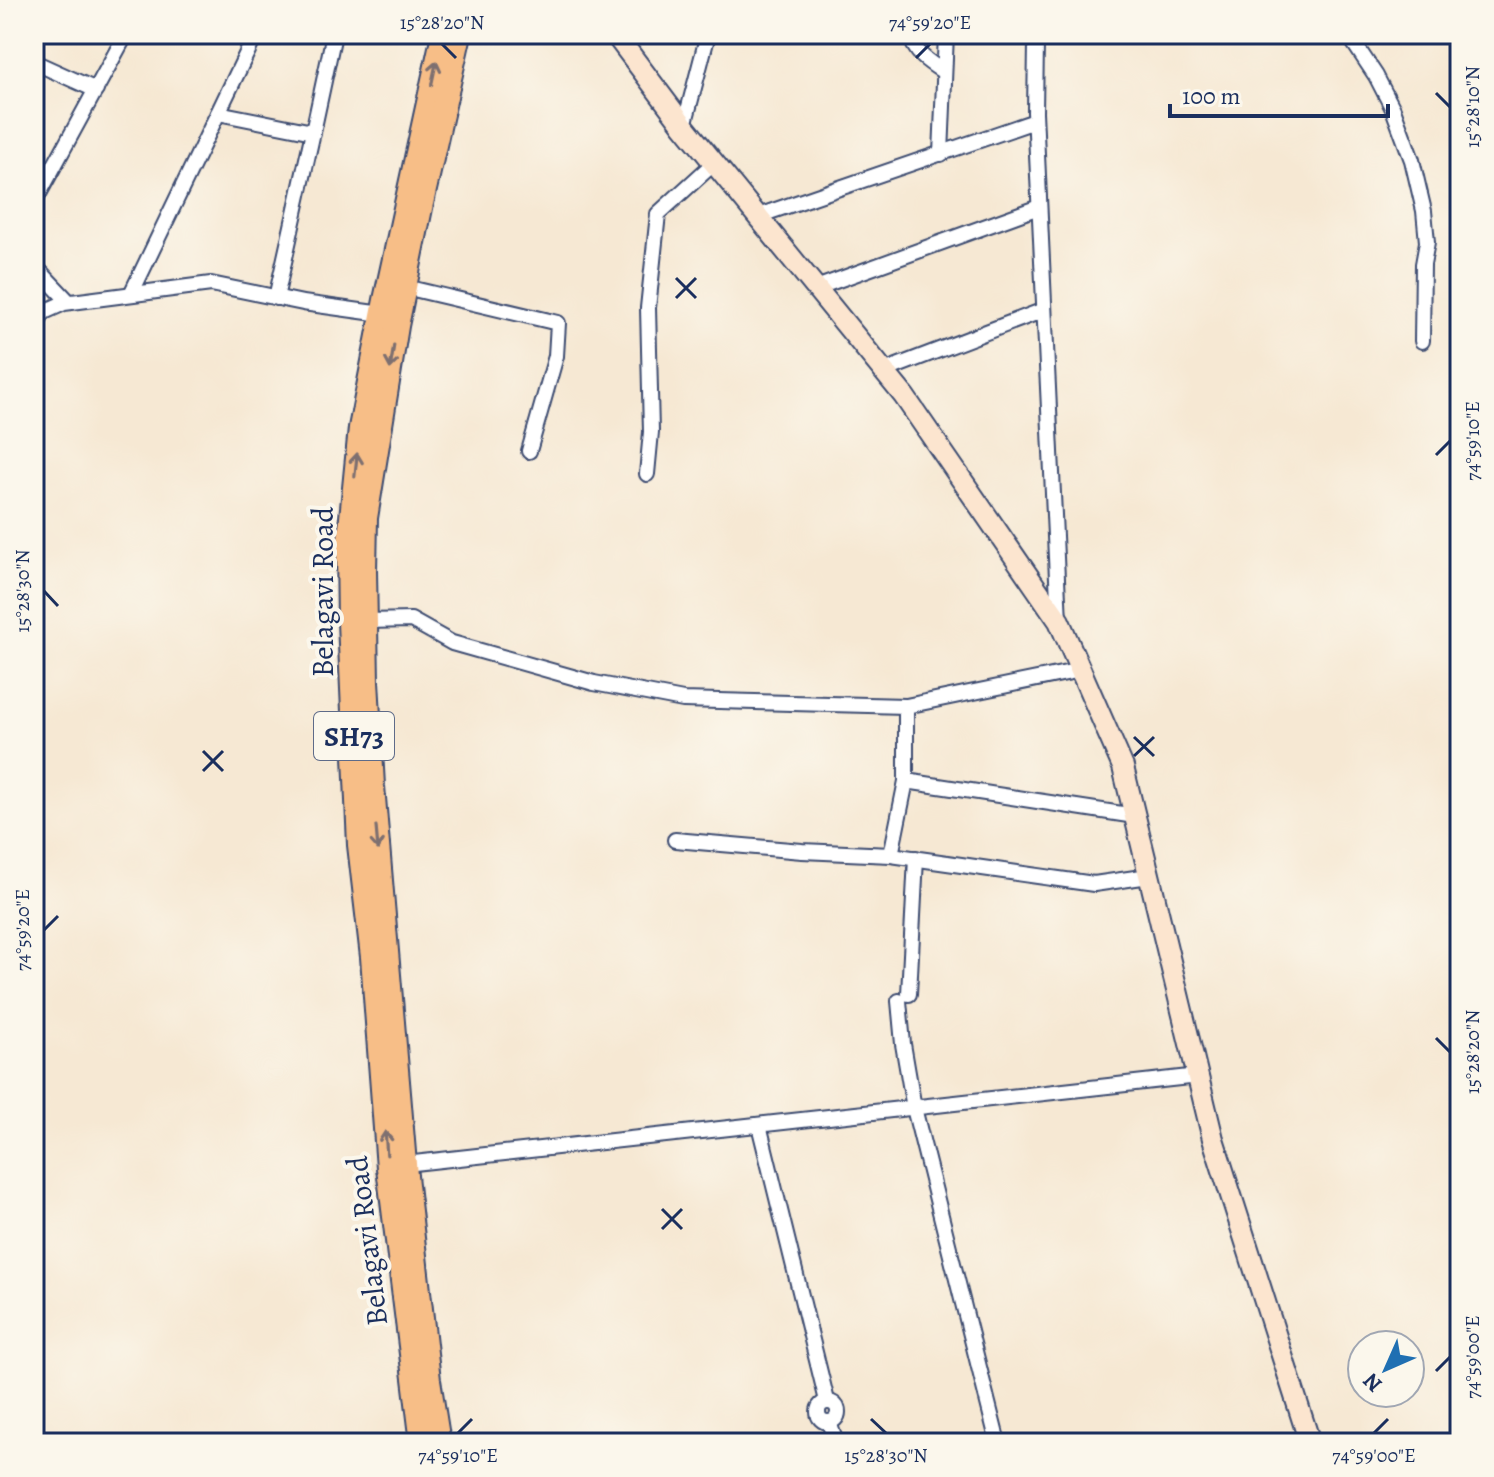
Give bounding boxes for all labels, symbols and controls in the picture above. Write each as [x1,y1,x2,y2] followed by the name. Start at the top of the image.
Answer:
[400,9,484,36] text: 15°28'20"N
[889,9,971,36] text: 74°59'20"E
[427,61,442,86] one-way arrow
[1459,66,1486,148] text: 15°28'10"N
[1170,68,1388,118] scale bar
[1182,80,1241,112] text: 100 m
[384,344,399,369] one-way arrow
[1459,401,1486,481] text: 74°59'10"E
[349,452,364,479] one-way arrow
[303,506,343,677] street label: Belagavi Road
[9,549,36,633] text: 15°28'30"N
[314,712,394,760] road number: SH73
[370,824,385,851] one-way arrow
[9,889,36,971] text: 74°59'20"E
[1459,1010,1486,1094] text: 15°28'20"N
[378,1130,393,1157] one-way arrow
[337,1153,397,1328] street label: Belagavi Road
[1459,1315,1486,1399] text: 74°59'00"E
[1346,1329,1426,1409] north arrow
[1356,1366,1389,1399] text: N
[418,1442,498,1469] text: 74°59'10"E
[844,1442,928,1469] text: 15°28'30"N
[1332,1442,1416,1469] text: 74°59'00"E

